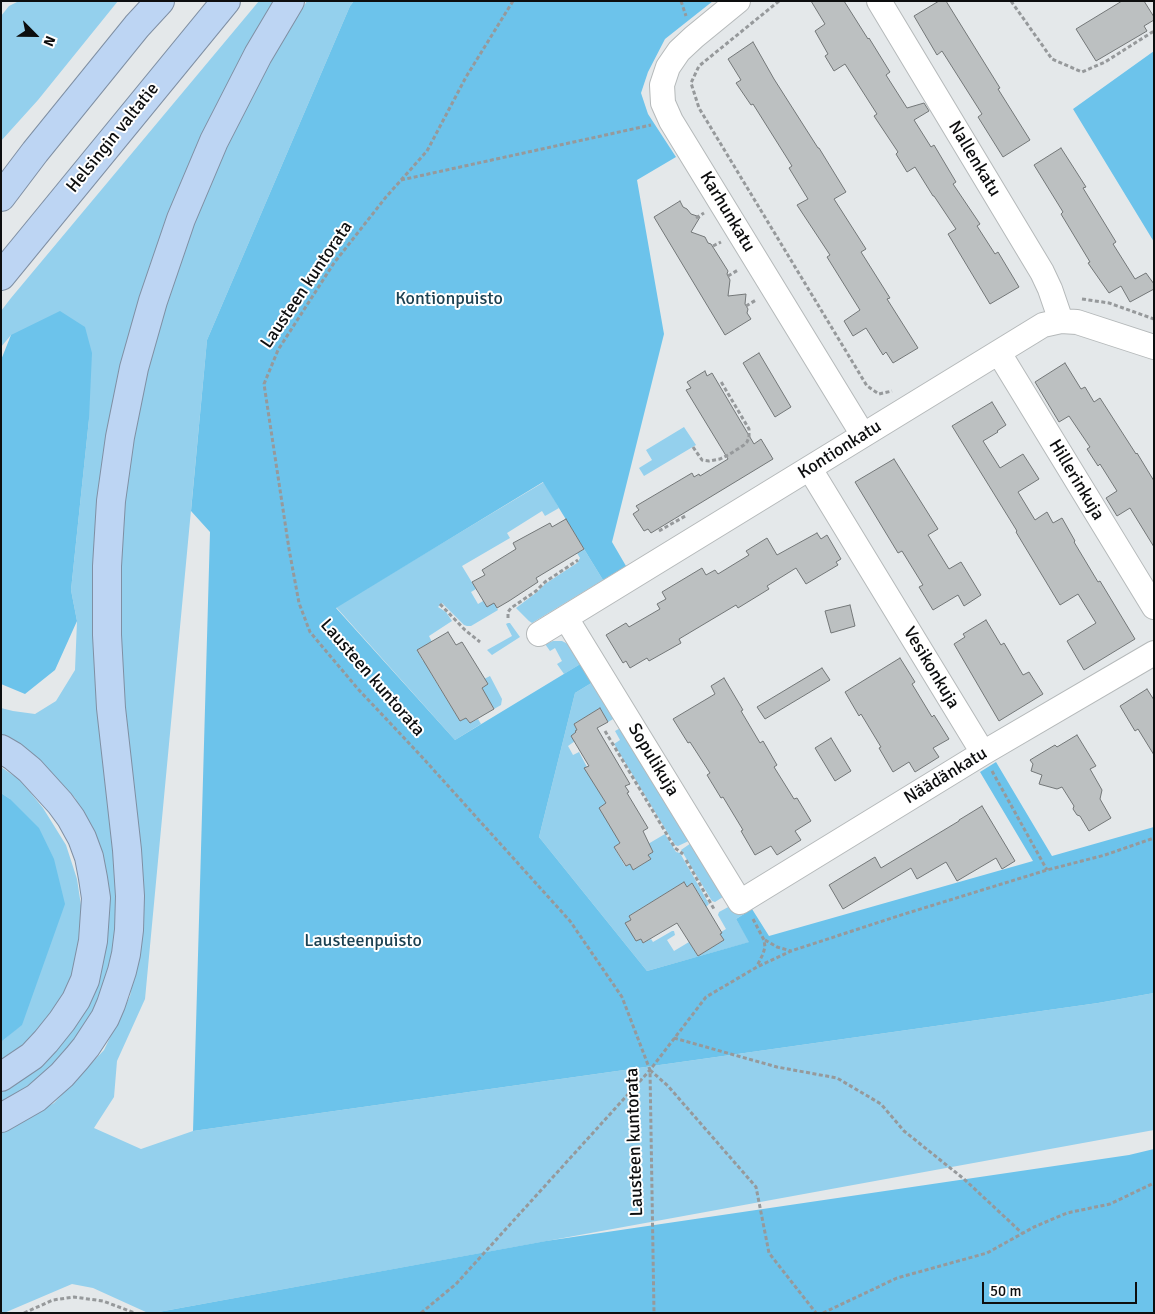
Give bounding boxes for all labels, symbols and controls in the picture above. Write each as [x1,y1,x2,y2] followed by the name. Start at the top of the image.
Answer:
[10,10,60,60] north arrow
[40,33,59,49] text: N
[62,79,164,197] street label: Helsingin valtatie
[943,117,1005,201] street label: Nallenkatu
[695,168,759,256] street label: Karhunkatu
[256,217,358,353] street label: Lausteen kuntorata
[395,288,503,310] park label: Kontionpuisto
[794,416,886,484] street label: Kontionkatu
[1043,436,1109,524] street label: Hillerinkuja
[315,615,429,741] street label: Lausteen kuntorata
[898,623,964,713] street label: Vesikonkuja
[623,720,683,800] street label: Sopulikuja
[901,743,991,809] street label: Näädänkatu
[304,930,422,952] park label: Lausteenpuisto
[622,1067,648,1217] street label: Lausteen kuntorata
[985,1272,1140,1304] scale bar
[990,1282,1021,1300] text: 50 m

